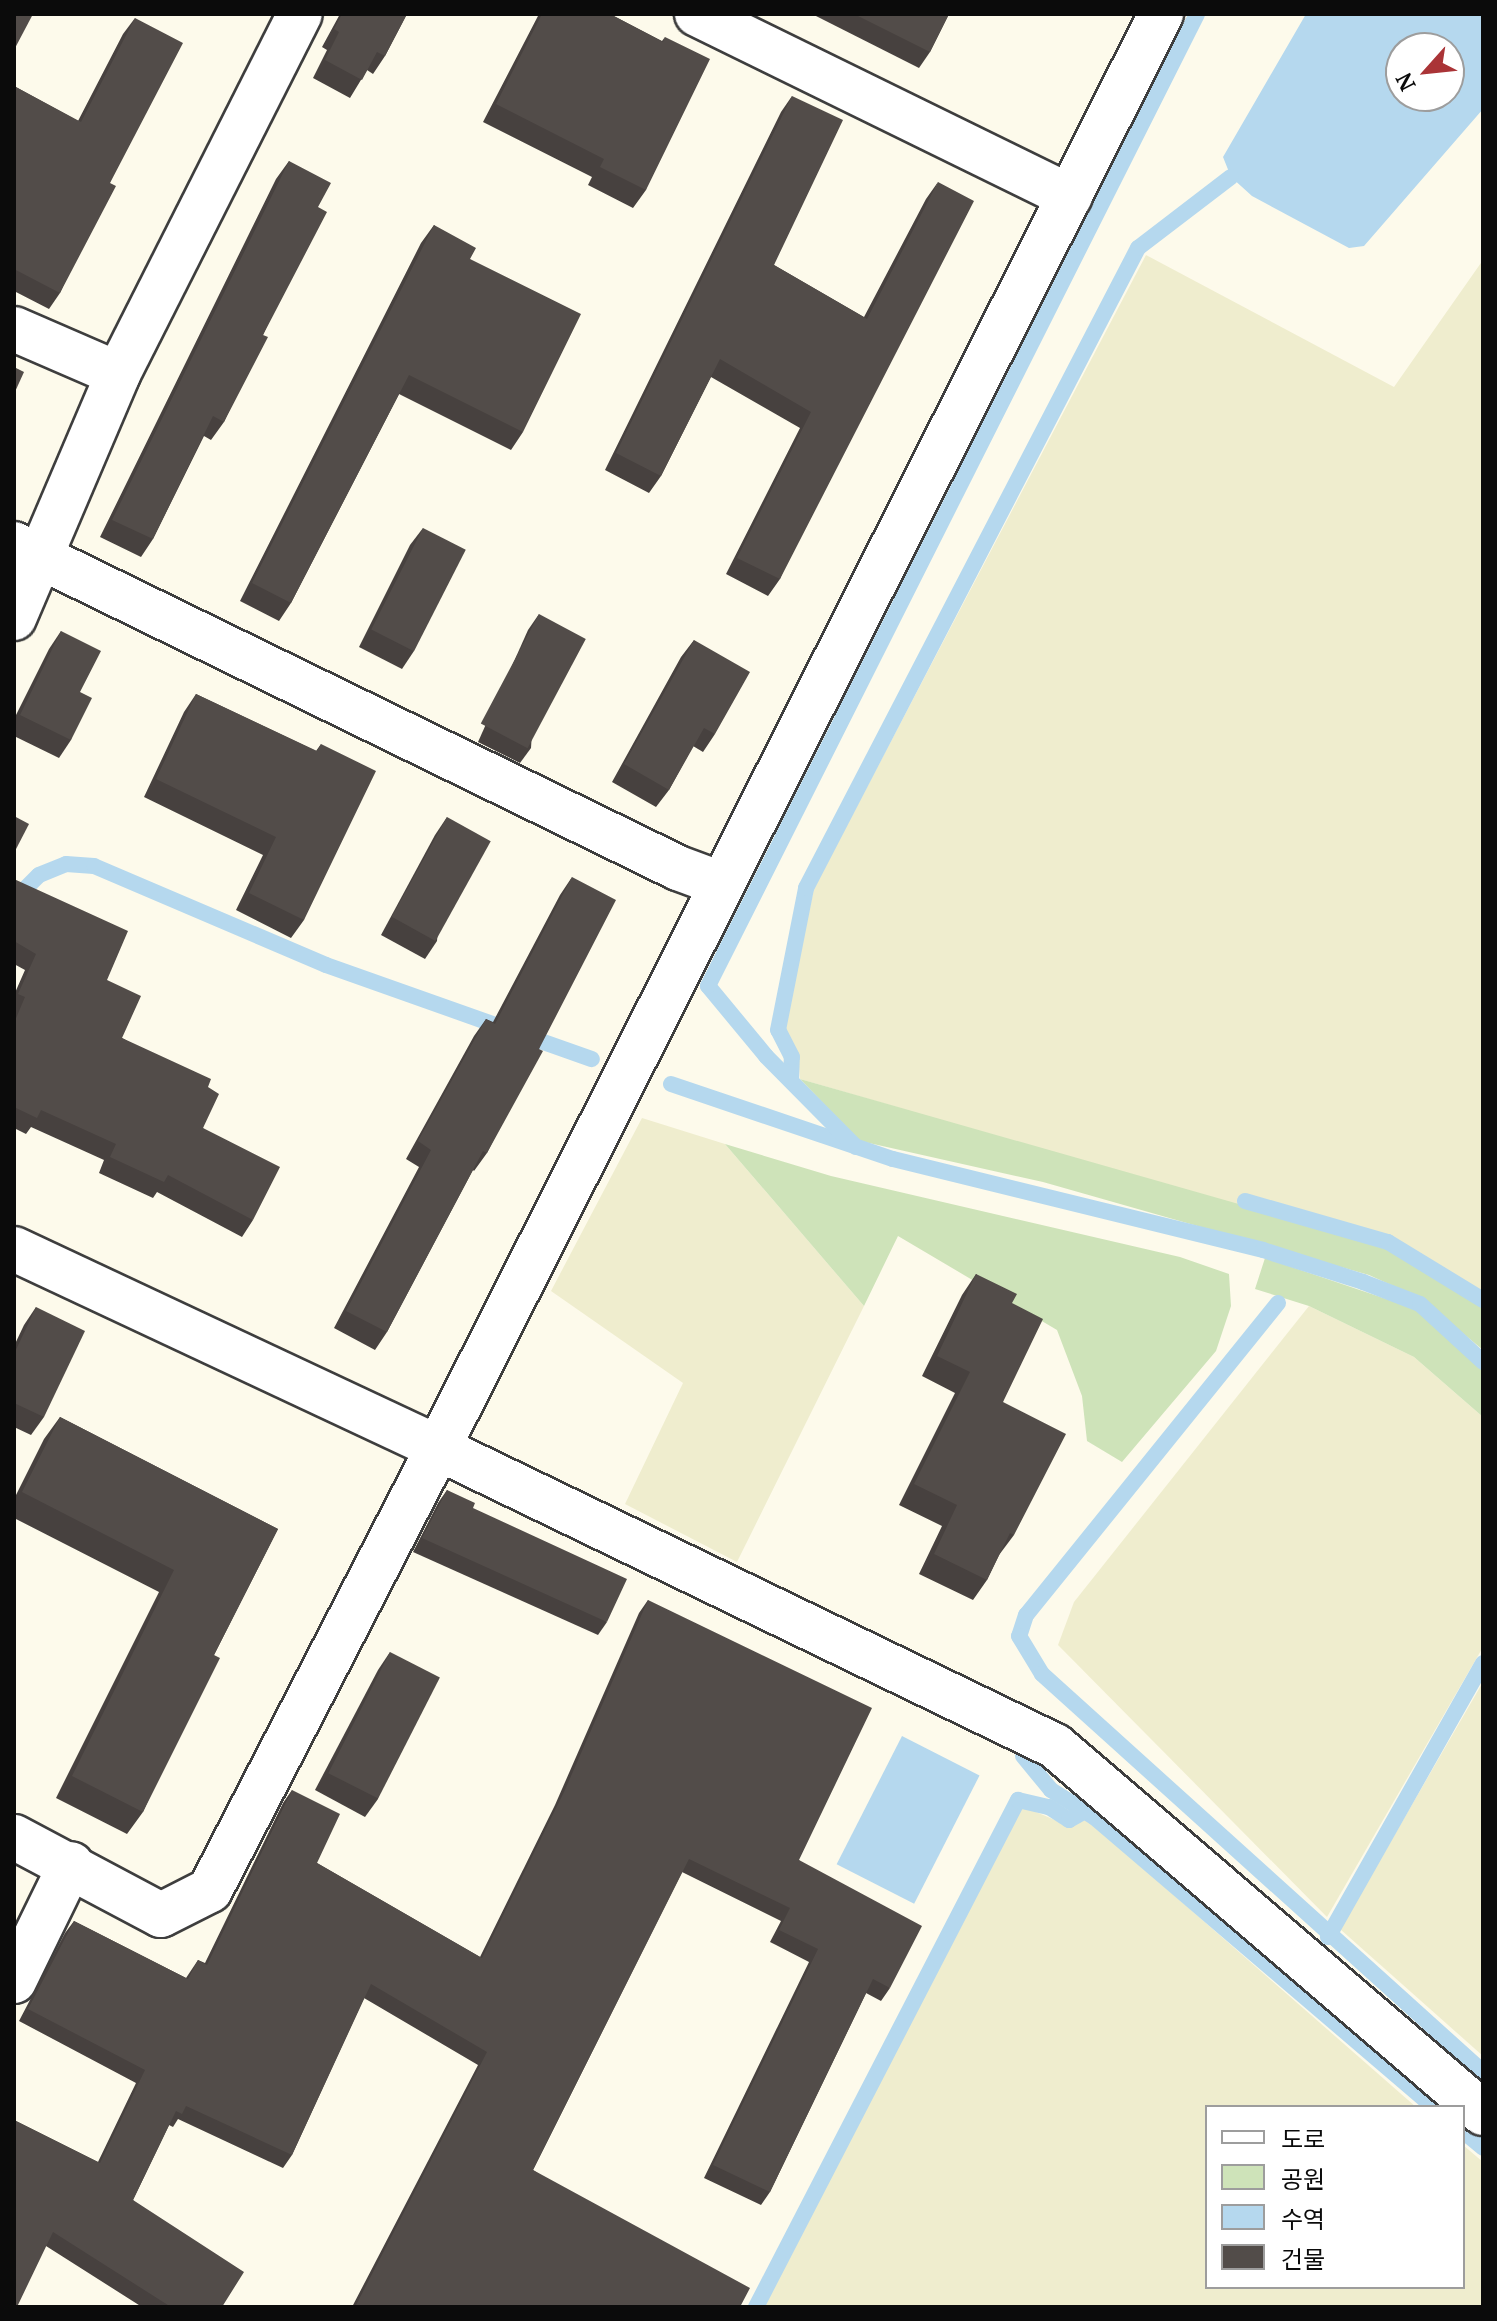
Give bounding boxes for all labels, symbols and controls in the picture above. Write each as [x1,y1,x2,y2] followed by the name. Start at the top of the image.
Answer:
[1385,32,1465,112] north arrow
[1388,68,1422,96] text: N
[1205,2105,1465,2289] legend
[1281,2123,1325,2155] text: 도로
[1281,2163,1325,2195] text: 공원
[1281,2203,1325,2235] text: 수역
[1281,2243,1325,2275] text: 건물

